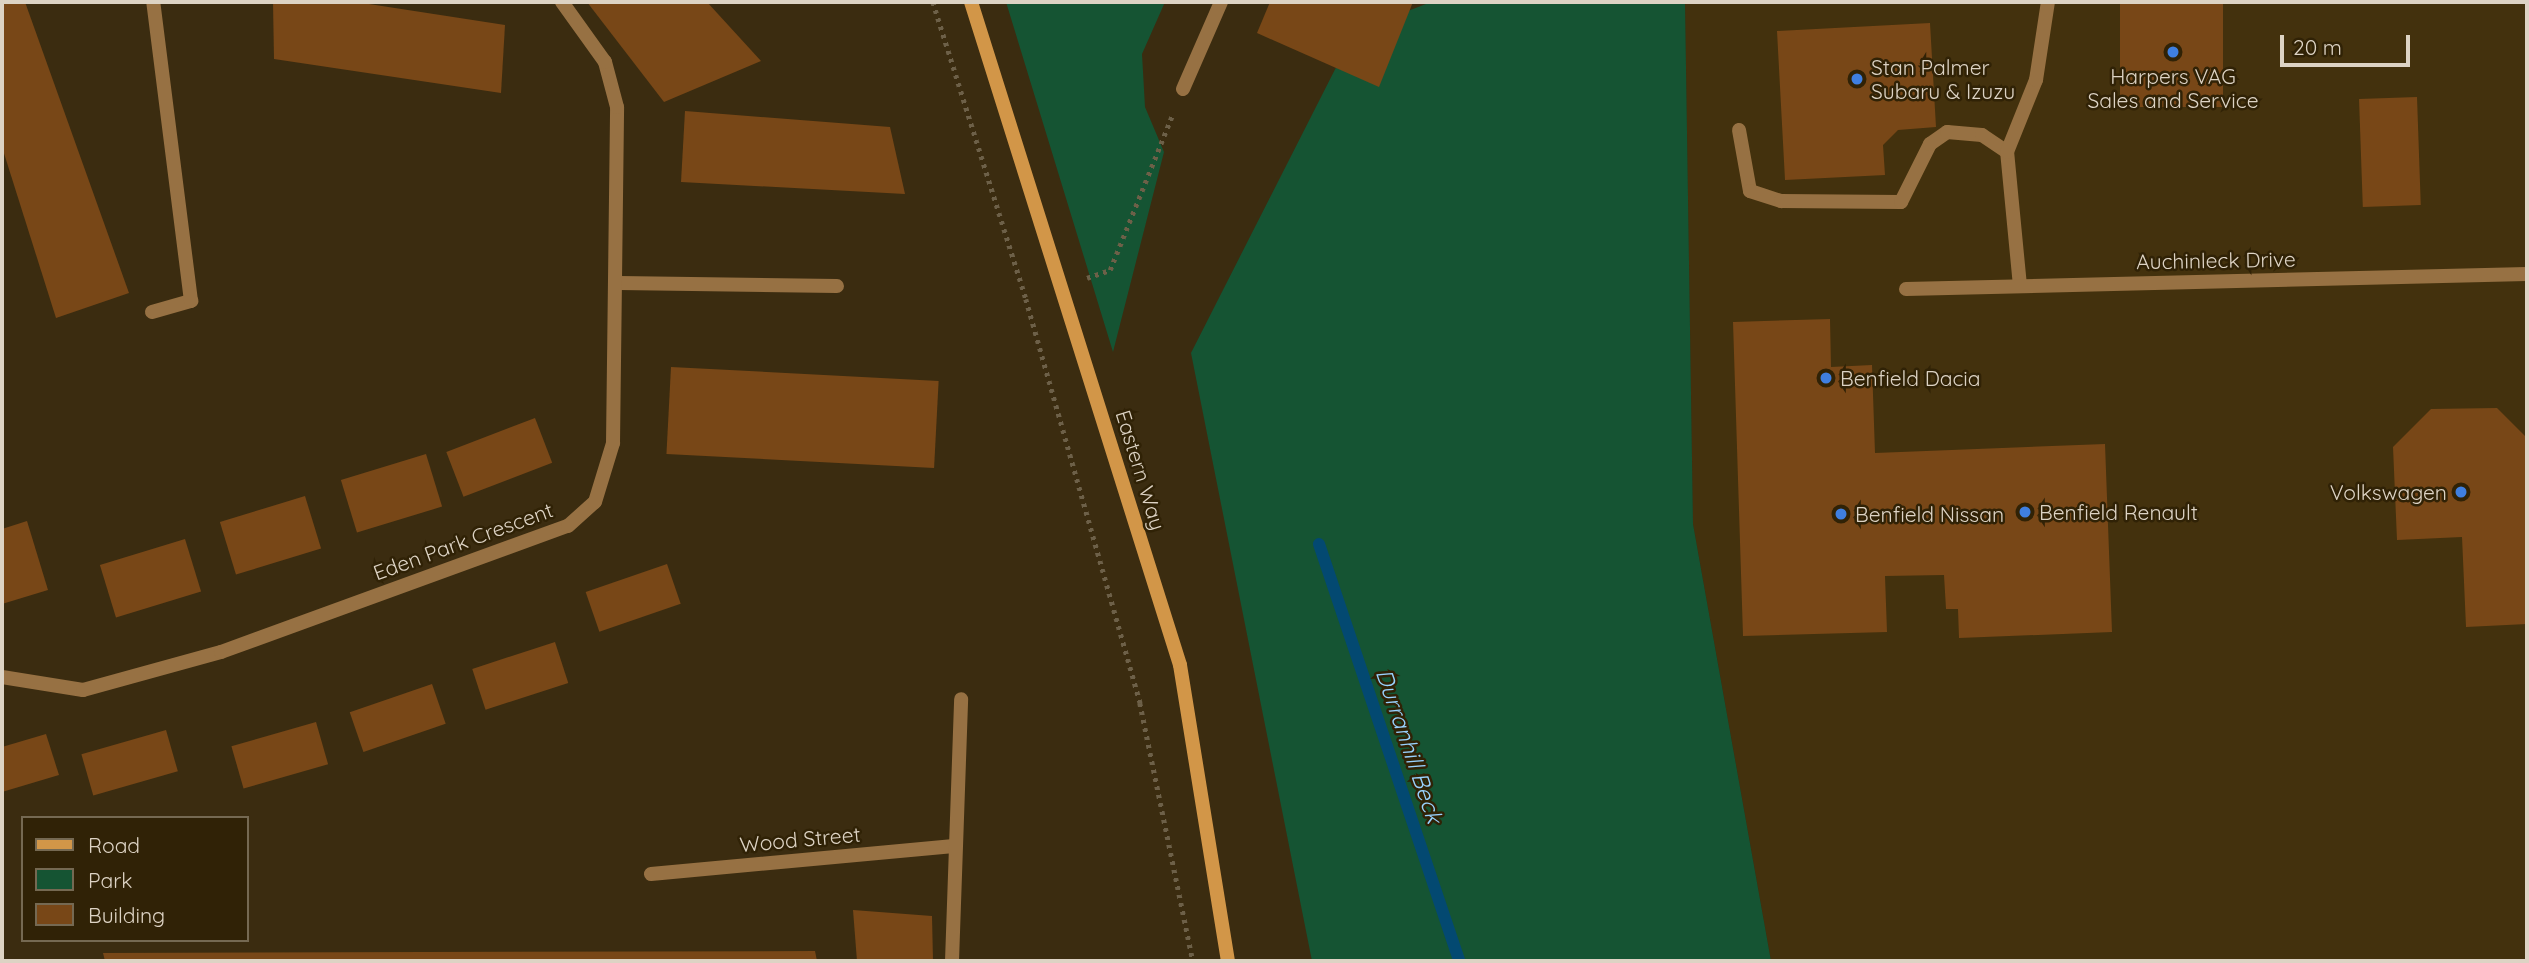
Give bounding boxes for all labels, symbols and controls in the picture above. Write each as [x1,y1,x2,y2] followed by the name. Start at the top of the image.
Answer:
[2284,21,2414,65] scale bar
[2293,34,2342,60] text: 20 m
[2165,44,2181,60] marker: Harpers VAG Sales and Service
[1871,54,2015,104] place label: Stan Palmer Subaru & Izuzu
[2087,63,2259,113] place label: Harpers VAG Sales and Service
[1849,71,1865,87] marker: Stan Palmer Subaru & Izuzu
[2136,246,2296,274] street label: Auchinleck Drive
[1840,365,1981,391] place label: Benfield Dacia
[1818,370,1834,386] marker: Benfield Dacia
[1111,407,1171,533] street label: Eastern Way
[2330,479,2447,505] place label: Volkswagen
[2453,484,2469,500] marker: Volkswagen
[370,497,556,585] street label: Eden Park Crescent
[2039,499,2198,525] place label: Benfield Renault
[1855,501,2004,527] place label: Benfield Nissan
[2017,504,2033,520] marker: Benfield Renault
[1833,506,1849,522] marker: Benfield Nissan
[1370,665,1448,827] water label: Durranhill Beck
[21,816,248,942] legend
[739,821,861,857] street label: Wood Street
[88,832,140,858] text: Road
[88,867,132,893] text: Park
[88,902,165,928] text: Building

